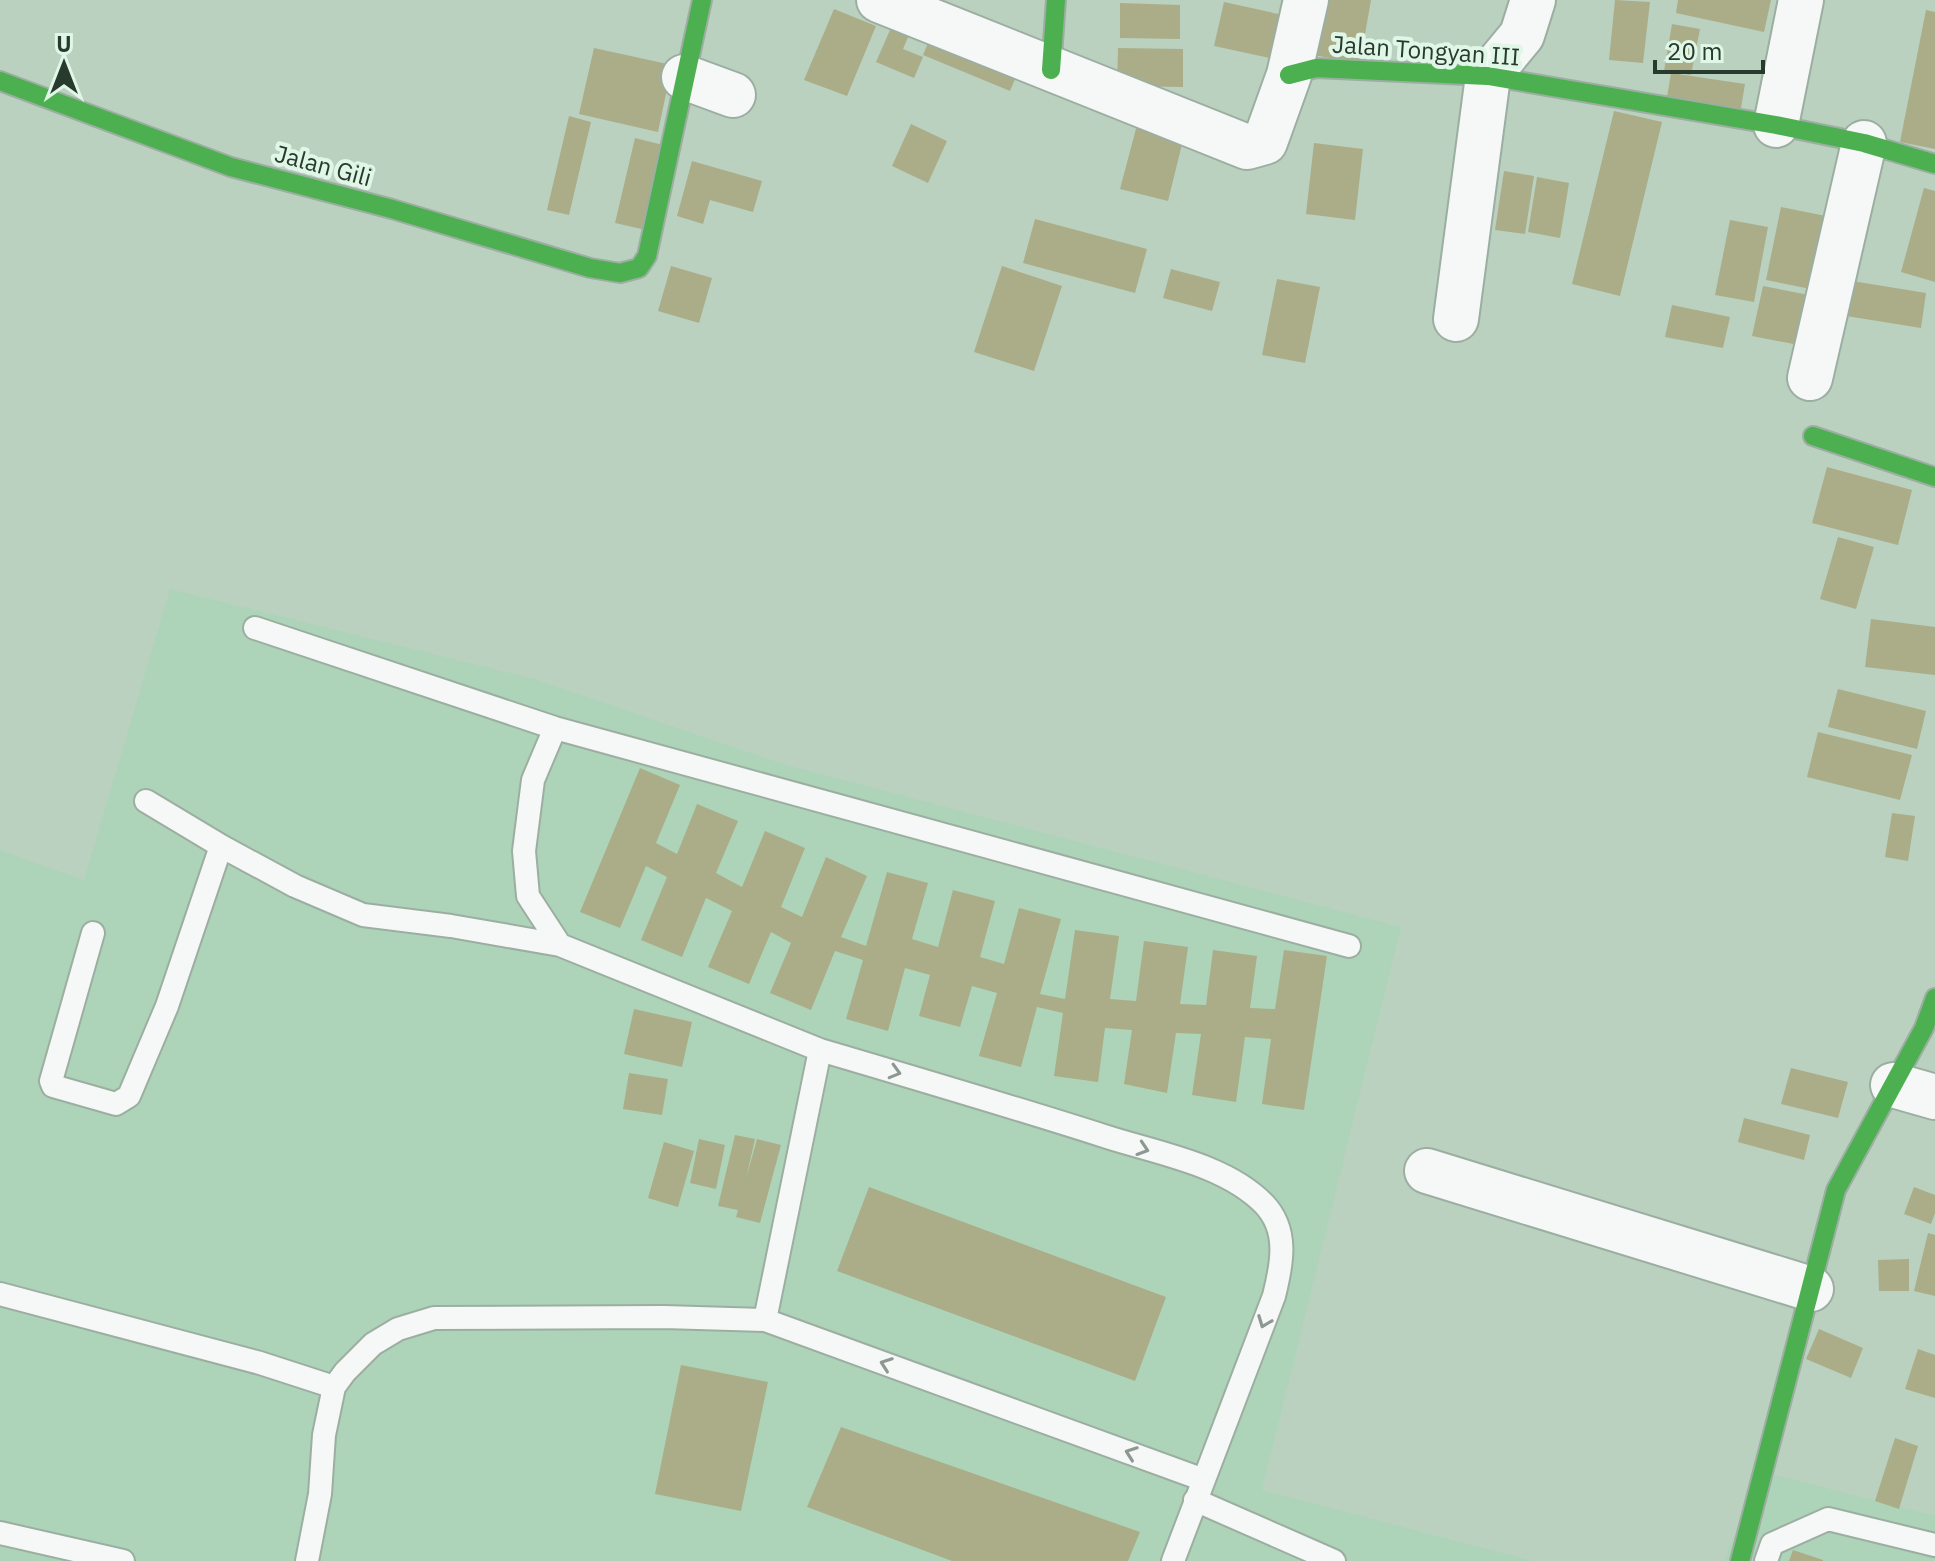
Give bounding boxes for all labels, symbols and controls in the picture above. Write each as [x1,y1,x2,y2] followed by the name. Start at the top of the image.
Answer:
[24,24,104,104] north arrow
[1655,24,1763,74] scale bar
[1331,27,1521,73] street label: Jalan Tongyan III
[56,29,72,58] text: U
[1667,35,1722,67] text: 20 m
[271,137,375,193] street label: Jalan Gili
[887,1063,901,1079] one-way arrow
[1135,1139,1149,1155] one-way arrow
[1257,1314,1274,1328] one-way arrow
[880,1357,894,1374] one-way arrow
[1124,1446,1138,1463] one-way arrow

